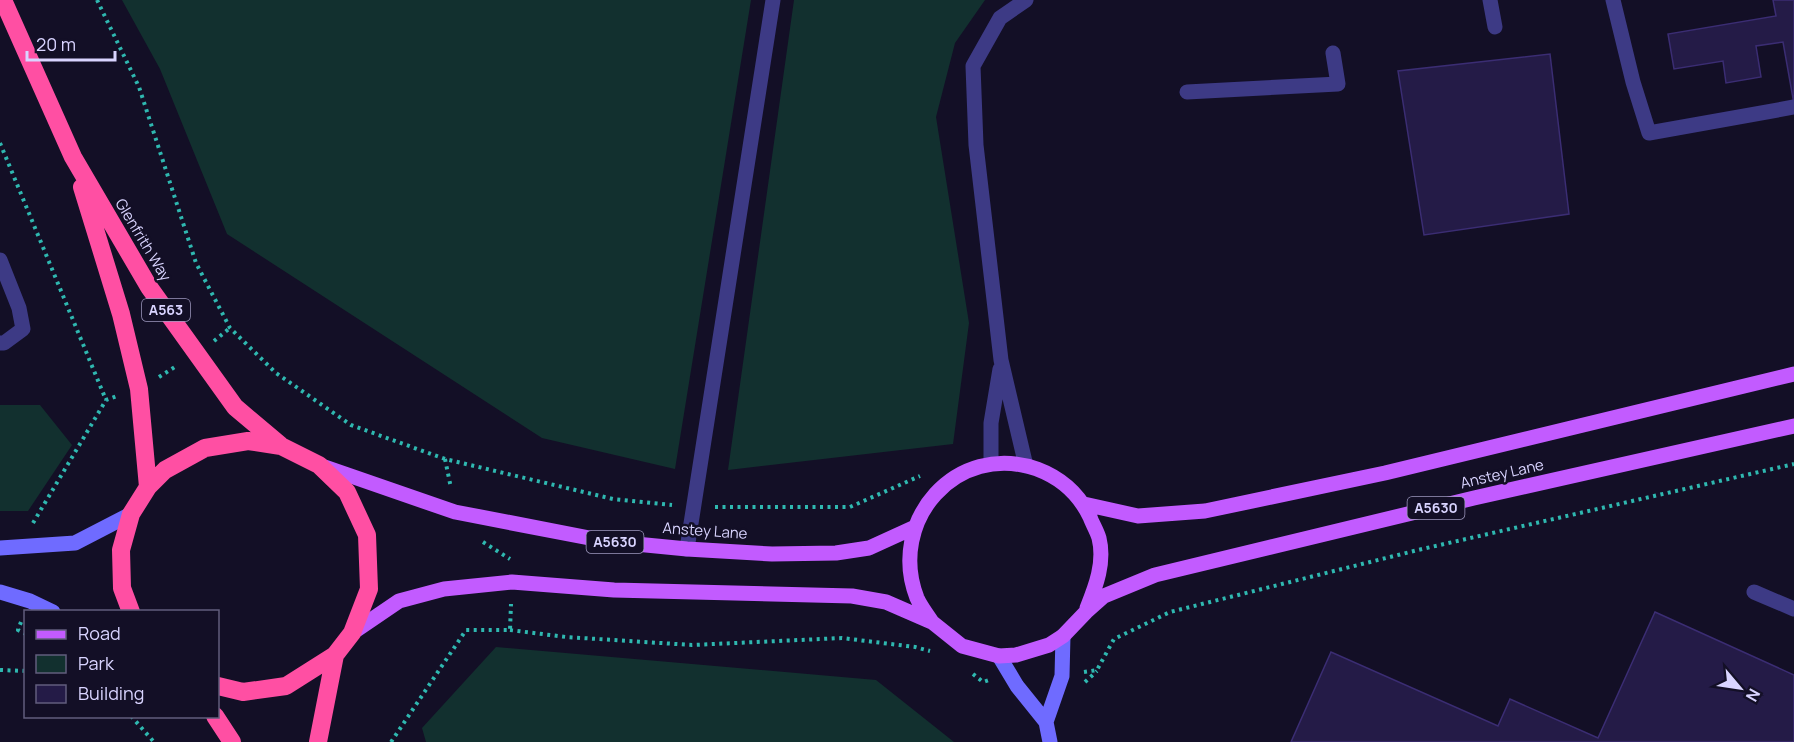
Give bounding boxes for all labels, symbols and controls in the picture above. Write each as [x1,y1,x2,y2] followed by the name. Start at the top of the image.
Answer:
[27,24,116,62] scale bar
[36,32,76,56] text: 20 m
[111,195,176,285] street label: Glenfrith Way
[142,299,190,321] road number: A563
[1458,454,1546,493] street label: Anstey Lane
[1408,497,1464,519] road number: A5630
[662,517,748,544] street label: Anstey Lane
[586,531,644,553] road number: A5630
[24,610,219,718] legend
[78,621,121,645] text: Road
[78,651,115,675] text: Park
[1710,658,1770,718] north arrow
[78,681,144,705] text: Building
[1741,685,1766,706] text: N

